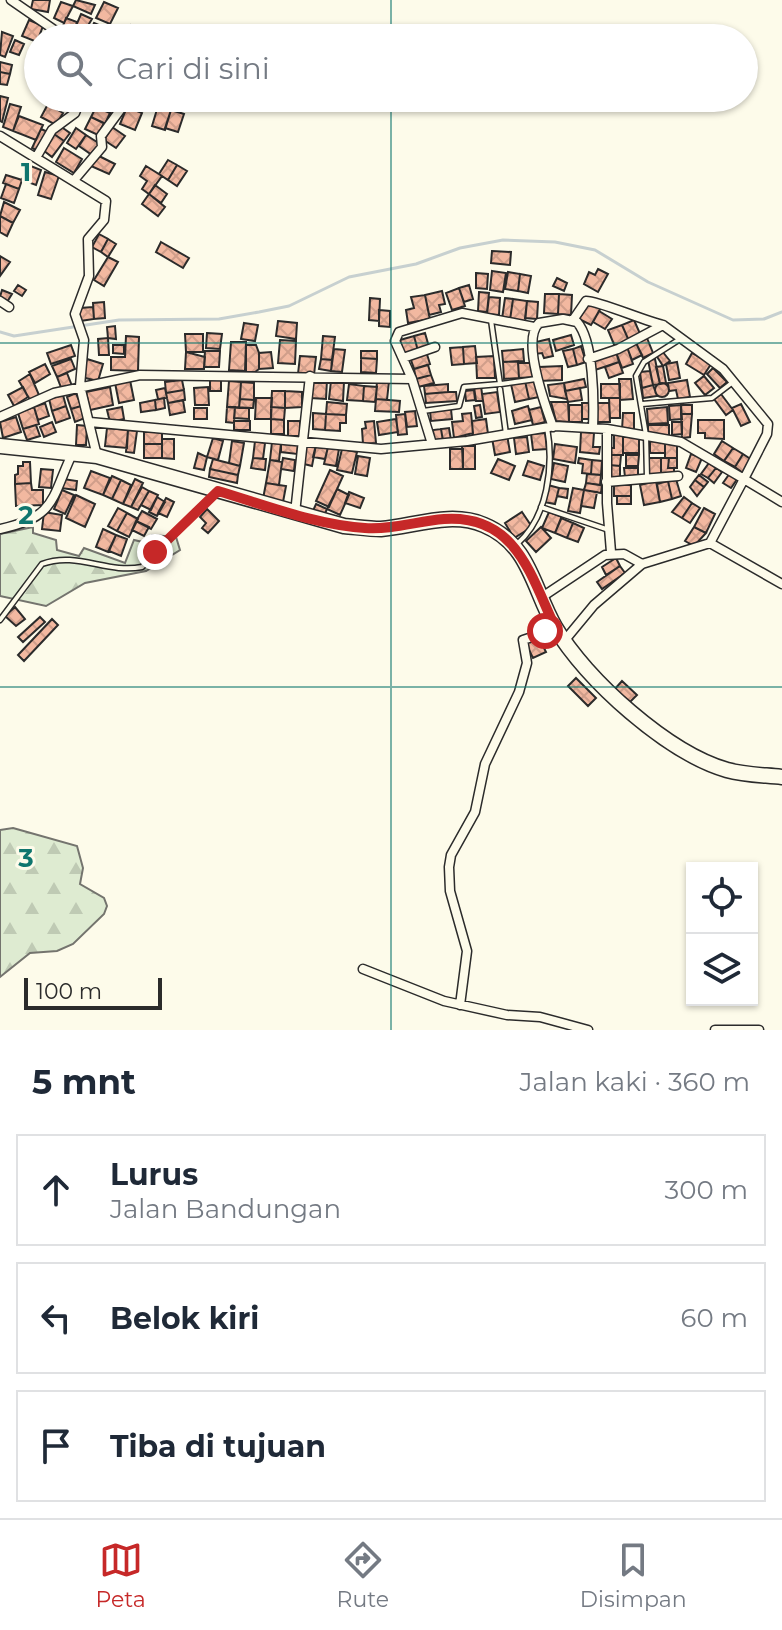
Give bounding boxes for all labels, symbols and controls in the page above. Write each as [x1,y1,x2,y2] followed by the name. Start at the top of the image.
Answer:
[24,24,758,112] search box
[52,46,96,90] icon: search
[116,50,270,87] text: Cari di sini
[21,156,31,188] text: 1
[18,499,34,531] text: 2
[137,534,173,570] route end
[527,613,563,649] route start
[17,842,34,874] text: 3
[686,862,758,1006] map controls
[686,862,758,934] button: locate
[686,934,758,1006] button: layers
[24,974,162,1010] scale bar
[36,978,102,1005] text: 100 m
[32,1061,136,1103] text: 5 mnt
[519,1066,750,1098] text: Jalan kaki · 360 m
[110,1156,198,1193] text: Lurus
[34,1168,78,1212] icon: ahead
[665,1174,748,1206] text: 300 m
[110,1193,341,1225] text: Jalan Bandungan
[34,1296,78,1340] icon: left
[110,1300,259,1337] text: Belok kiri
[681,1302,748,1334] text: 60 m
[34,1424,78,1468] icon: arrive
[110,1428,326,1465] text: Tiba di tujuan
[95,1538,146,1613] tab: Peta
[337,1538,389,1613] tab: Rute
[580,1538,687,1613] tab: Disimpan

